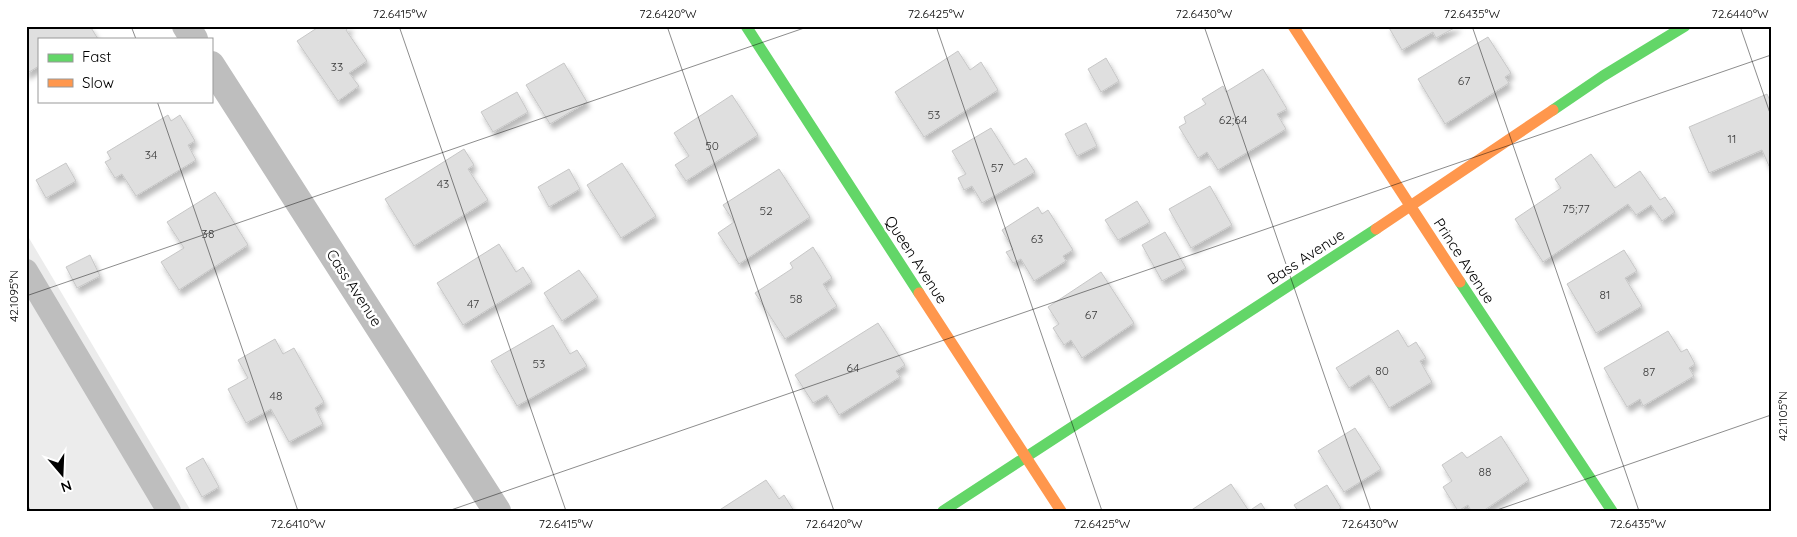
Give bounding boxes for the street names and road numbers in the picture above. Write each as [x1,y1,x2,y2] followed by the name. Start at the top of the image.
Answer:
[881,212,952,307] street label: Queen Avenue
[1430,214,1499,307] street label: Prince Avenue
[1264,225,1348,289] street label: Bass Avenue
[322,246,386,330] street label: Cass Avenue

